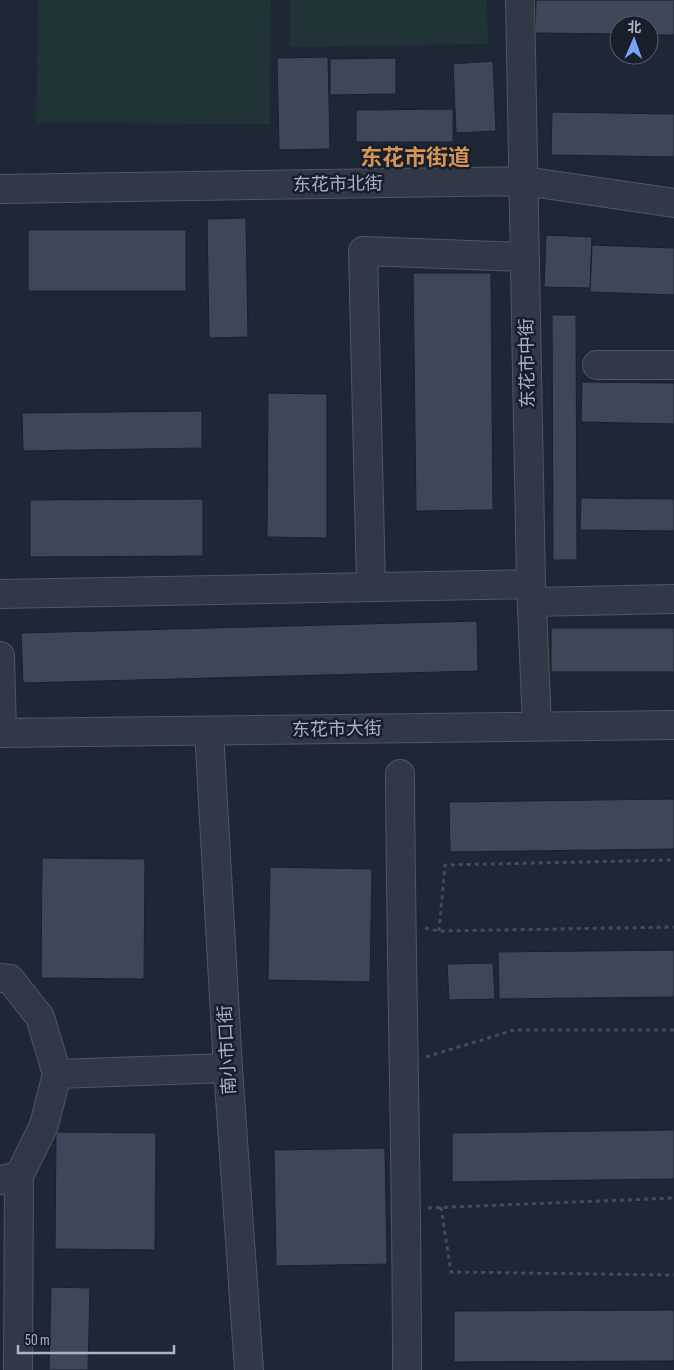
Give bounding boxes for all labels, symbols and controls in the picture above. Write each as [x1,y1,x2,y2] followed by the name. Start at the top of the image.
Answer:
[609,15,659,65] north arrow
[627,19,642,36] text: 北
[360,145,470,172] district label: 东花市街道
[293,173,383,196] street label: 东花市北街
[516,318,539,408] street label: 东花市中街
[292,718,382,741] street label: 东花市大街
[215,1004,240,1095] street label: 南小市口街
[18,1322,174,1354] scale bar
[25,1331,50,1350] text: 50 m

